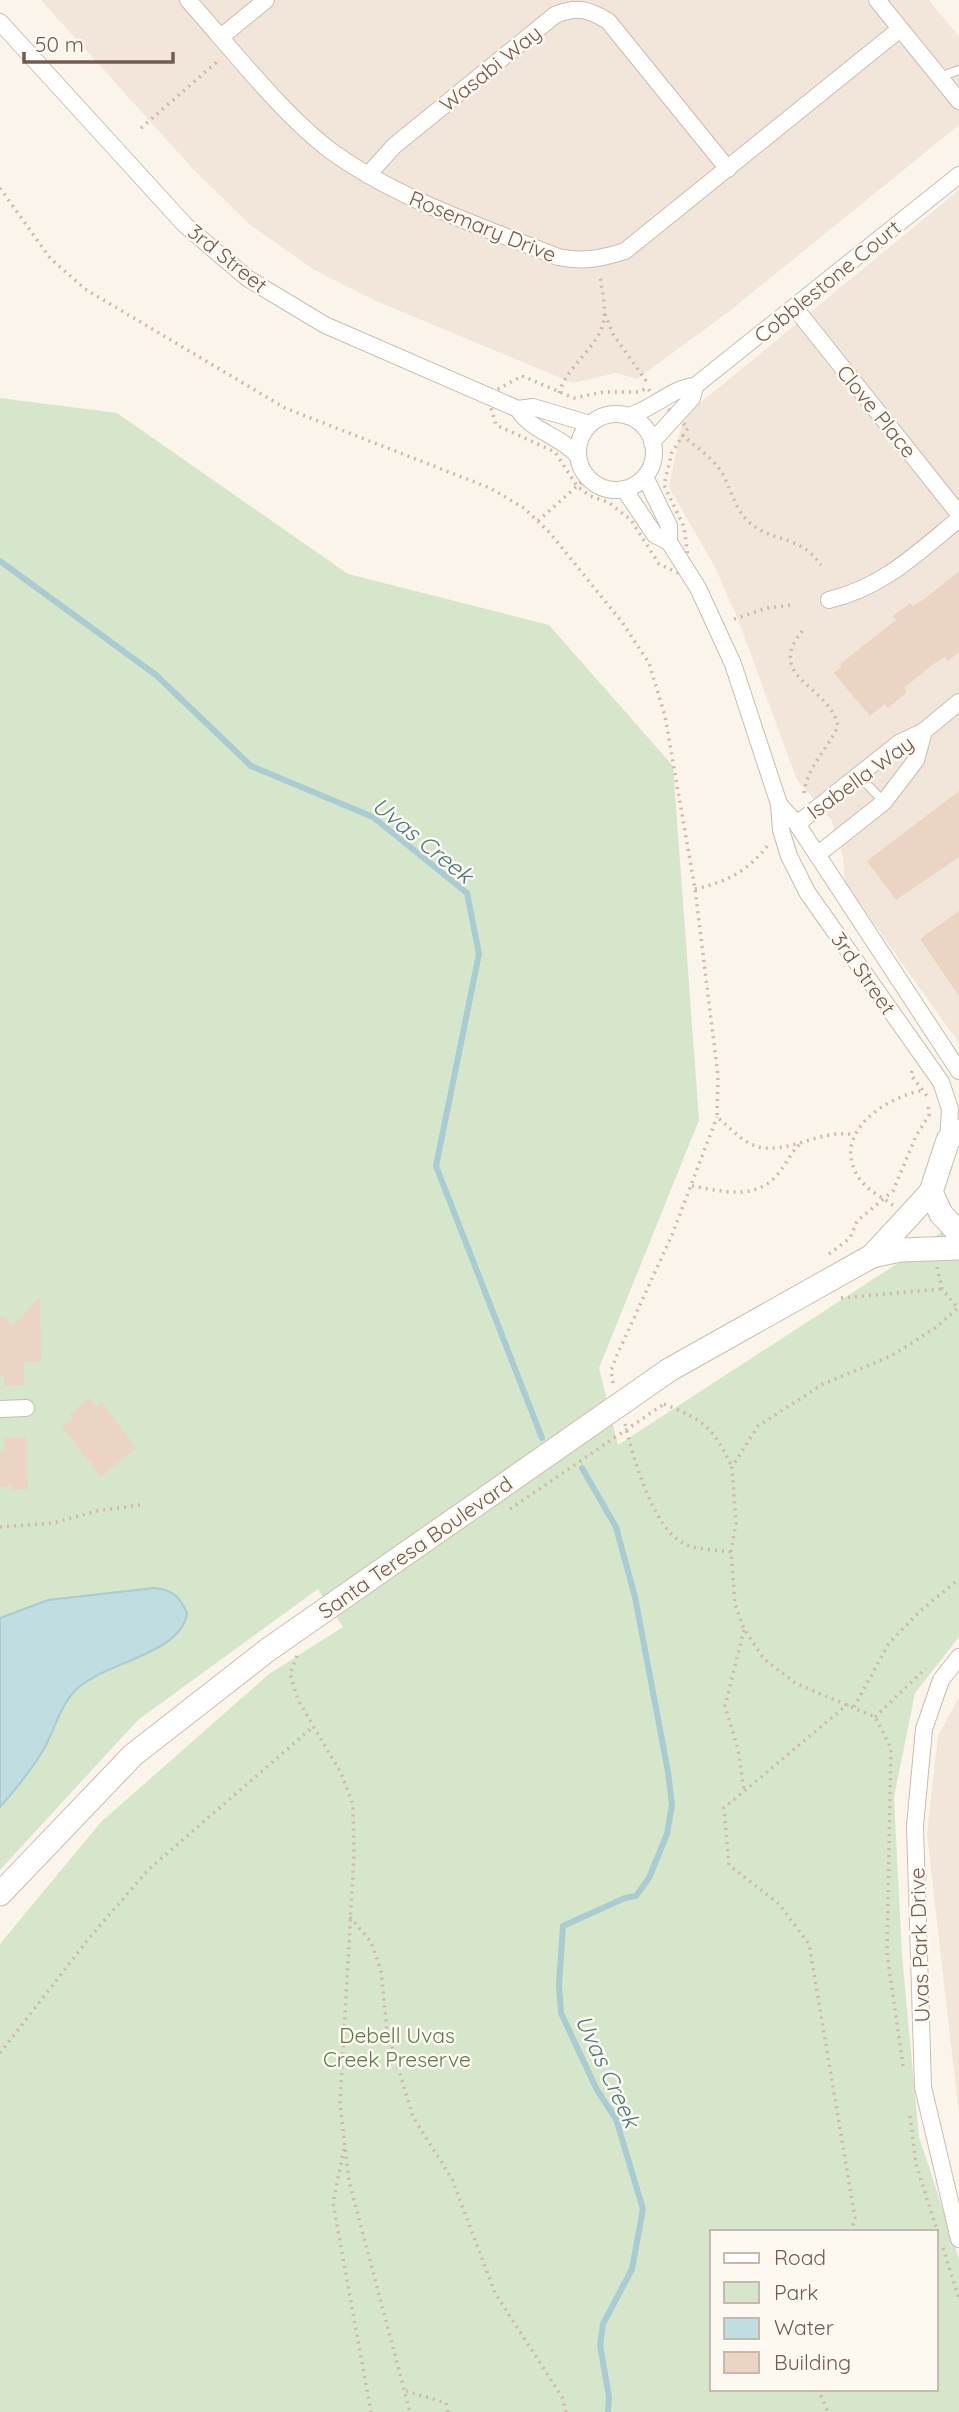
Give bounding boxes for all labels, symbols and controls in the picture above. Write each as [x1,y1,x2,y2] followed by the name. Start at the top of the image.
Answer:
[434,19,546,117] street label: Wasabi Way
[24,21,173,65] scale bar
[35,31,84,57] text: 50 m
[406,185,560,267] street label: Rosemary Drive
[748,214,906,348] street label: Cobblestone Court
[183,218,273,298] street label: 3rd Street
[832,359,922,463] street label: Clove Place
[802,730,918,824] street label: Isabella Way
[367,791,481,890] water label: Uvas Creek
[826,927,902,1019] street label: 3rd Street
[313,1470,517,1624] street label: Santa Teresa Boulevard
[903,1867,935,2023] street label: Uvas Park Drive
[569,2010,647,2134] water label: Uvas Creek
[323,2022,471,2072] park label: Debell Uvas Creek Preserve
[710,2230,938,2391] legend
[774,2244,826,2270] text: Road
[774,2279,818,2305] text: Park
[774,2314,834,2340] text: Water
[774,2349,851,2375] text: Building

